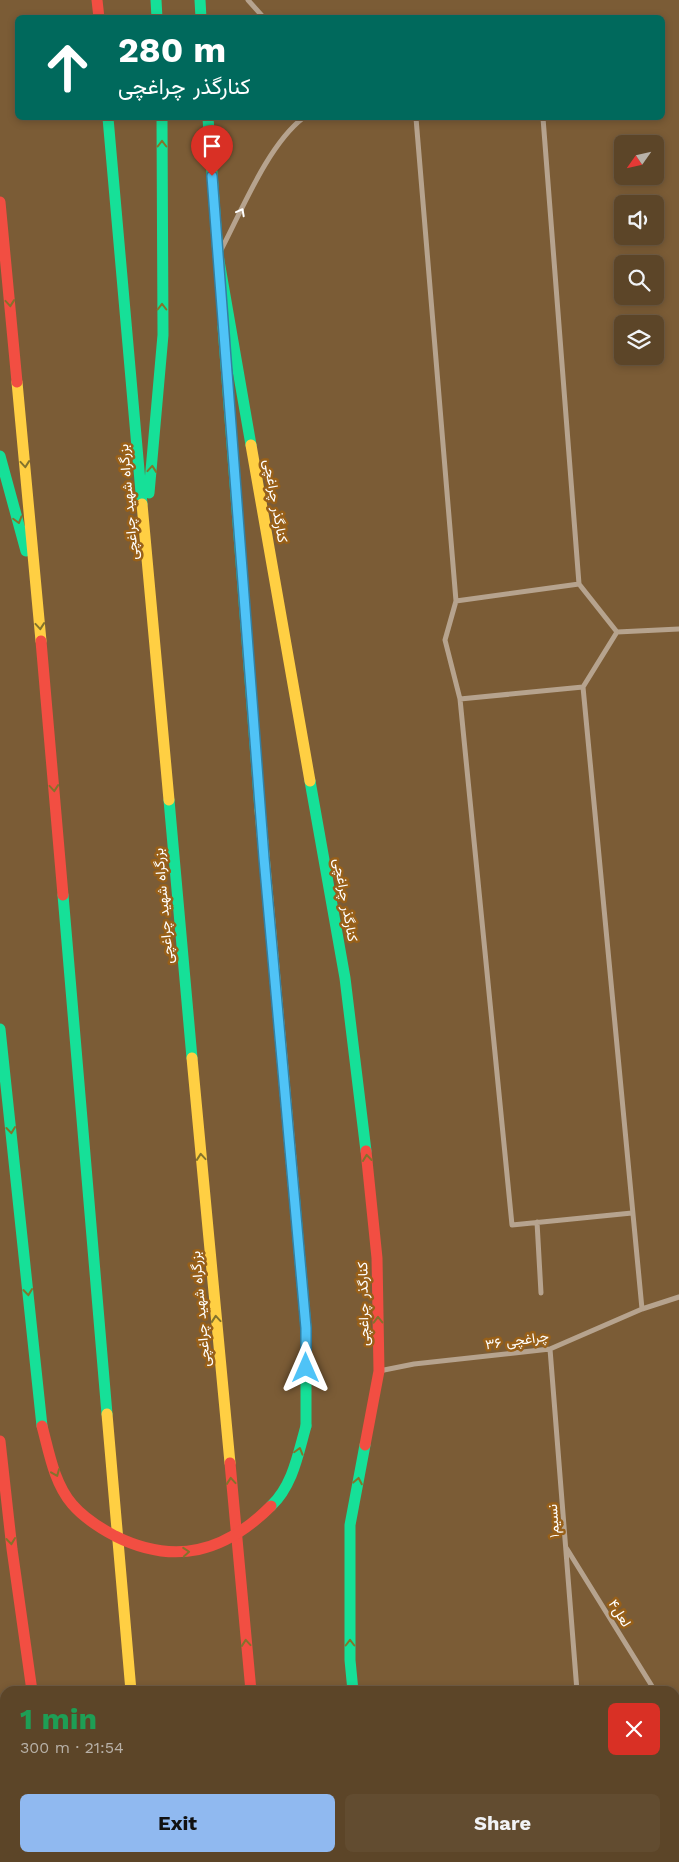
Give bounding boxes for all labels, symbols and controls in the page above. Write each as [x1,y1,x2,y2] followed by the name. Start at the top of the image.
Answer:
[118,29,226,71] text: 280 m
[35,35,100,100] icon: ahead
[118,74,251,99] text: کنارگذر چراغچی
[191,125,233,176] pin
[198,132,226,160] icon: arrive
[614,135,664,185] north arrow
[614,135,664,365] map controls
[157,140,167,148] one-way arrow
[614,195,664,245] button: sound
[235,208,245,217] one-way arrow
[614,255,664,305] button: search
[4,299,15,307] one-way arrow
[157,302,168,310] one-way arrow
[614,315,664,365] button: layers
[115,443,143,561] street label: بزرگراه شهید چراغچی
[259,458,291,544] street label: کنارگذر چراغچی
[19,461,30,469] one-way arrow
[146,464,157,472] one-way arrow
[12,515,22,523] one-way arrow
[35,623,46,631] one-way arrow
[48,784,59,792] one-way arrow
[150,847,178,965] street label: بزرگراه شهید چراغچی
[329,857,361,943] street label: کنارگذر چراغچی
[5,1126,16,1134] one-way arrow
[196,1153,207,1161] one-way arrow
[362,1154,373,1162] one-way arrow
[187,1250,215,1368] street label: بزرگراه شهید چراغچی
[354,1262,374,1346] street label: کنارگذر چراغچی
[22,1288,33,1296] one-way arrow
[211,1315,222,1323] one-way arrow
[373,1316,384,1324] one-way arrow
[484,1328,550,1354] street label: چراغچی ۳۶
[279,1341,331,1393] position arrow
[293,1447,303,1455] one-way arrow
[50,1468,60,1477] one-way arrow
[353,1476,363,1485] one-way arrow
[226,1477,237,1485] one-way arrow
[544,1504,563,1538] street label: نسیم۱
[5,1538,16,1546] one-way arrow
[182,1547,190,1558] one-way arrow
[605,1596,635,1630] street label: لعل۴
[241,1638,252,1646] one-way arrow
[345,1638,355,1646] one-way arrow
[20,1701,97,1736] text: 1 min
[608,1703,660,1755] button: close
[20,1738,124,1757] text: 300 m · 21:54
[20,1794,335,1852] button: Exit
[345,1794,660,1852] button: Share

